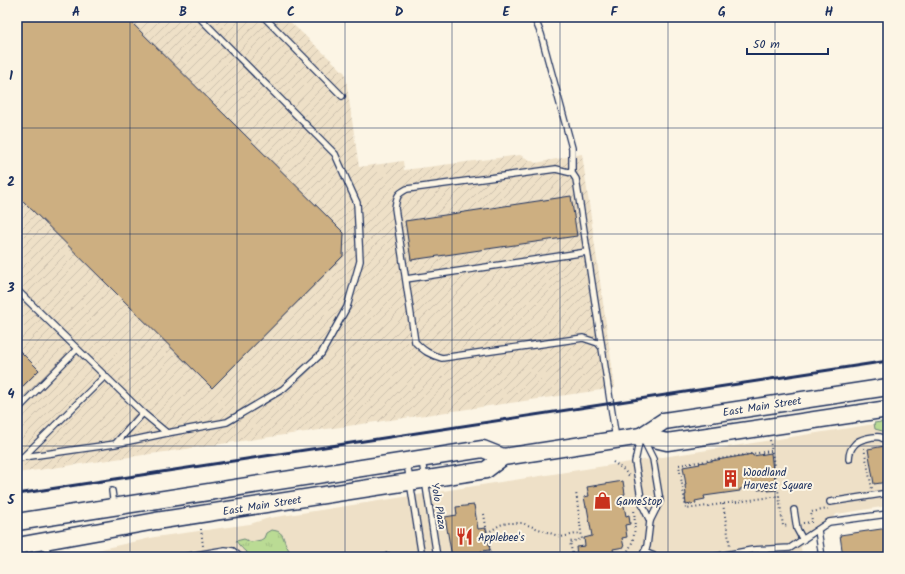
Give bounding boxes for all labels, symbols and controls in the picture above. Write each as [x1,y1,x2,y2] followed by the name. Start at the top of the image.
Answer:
[72,2,80,23] text: A
[179,2,187,23] text: B
[287,2,295,23] text: C
[395,2,404,23] text: D
[502,2,510,23] text: E
[610,2,618,23] text: F
[718,2,726,23] text: G
[825,2,834,23] text: H
[747,30,828,56] scale bar
[753,35,780,54] text: 50 m
[9,66,13,87] text: 1
[7,172,15,193] text: 2
[6,278,15,299] text: 3
[7,384,15,405] text: 4
[721,392,804,422] street label: East Main Street
[743,464,812,495] place label: Woodland Harvest Square
[720,468,740,488] building icon: Woodland Harvest Square
[425,481,451,531] street label: Yolo Plaza
[7,490,16,511] text: 5
[221,491,304,521] street label: East Main Street
[593,491,613,511] shop icon: GameStop
[616,493,663,511] place label: GameStop
[455,527,475,547] restaurant icon: Applebee's
[478,529,525,547] place label: Applebee's

